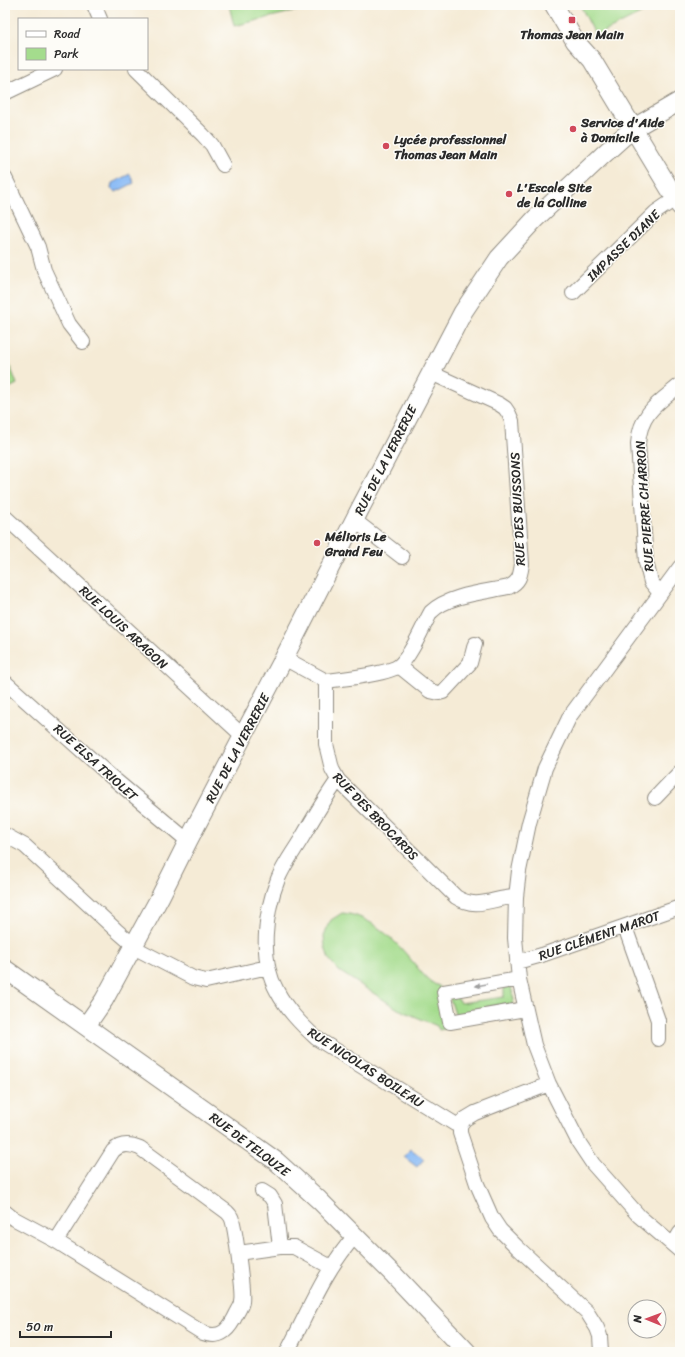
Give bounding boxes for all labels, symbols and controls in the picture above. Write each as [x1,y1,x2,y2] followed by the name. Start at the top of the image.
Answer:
[567,15,577,25] marker: Thomas Jean Main
[18,18,148,70] legend
[54,23,81,45] text: Road
[520,23,625,46] place label: Thomas Jean Main
[54,43,79,65] text: Park
[580,111,665,149] place label: Service d'Aide à Domicile
[568,124,578,134] marker: Service d'Aide à Domicile
[394,128,508,166] place label: Lycée professionnel Thomas Jean Main
[381,141,391,151] marker: Lycée professionnel Thomas Jean Main
[517,176,592,214] place label: L'Escale Site de la Colline
[504,189,514,199] marker: L'Escale Site de la Colline
[580,203,666,287] street label: IMPASSE DIANE
[348,400,424,520] street label: RUE DE LA VERRERIE
[628,440,661,572] street label: RUE PIERRE CHARRON
[503,451,532,566] street label: RUE DES BUISSONS
[324,525,387,563] place label: Mélioris Le Grand Feu
[312,538,322,548] marker: Mélioris Le Grand Feu
[74,580,174,675] street label: RUE LOUIS ARAGON
[199,689,276,807] street label: RUE DE LA VERRERIE
[48,718,144,807] street label: RUE ELSA TRIOLET
[327,767,424,866] street label: RUE DES BROCARDS
[535,903,664,967] street label: RUE CLÉMENT MAROT
[475,983,487,989] one-way arrow
[303,1021,429,1114] street label: RUE NICOLAS BOILEAU
[204,1106,296,1183] street label: RUE DE TELOUZE
[627,1299,667,1339] north arrow
[20,1313,111,1339] scale bar
[628,1314,647,1324] text: N
[26,1316,53,1338] text: 50 m

